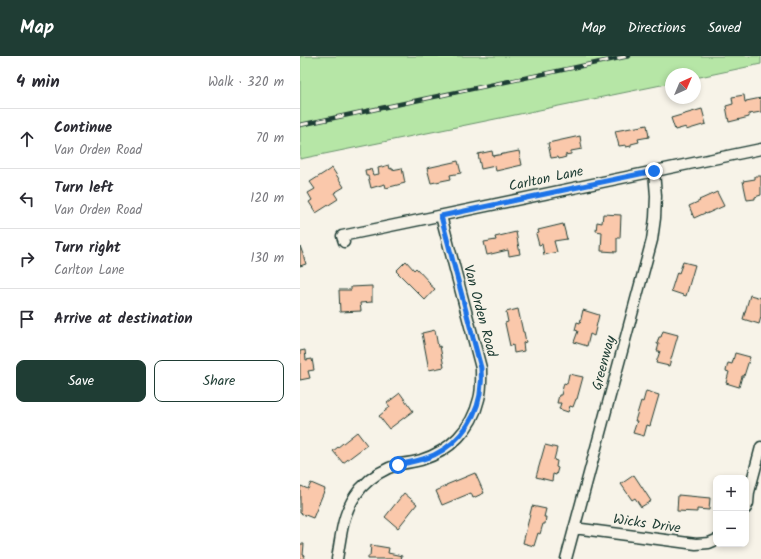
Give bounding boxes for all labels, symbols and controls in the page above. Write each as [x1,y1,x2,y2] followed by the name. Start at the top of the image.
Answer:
[20,13,54,43] text: Map
[581,17,606,39] text: Map
[628,17,686,39] text: Directions
[708,17,741,39] text: Saved
[665,68,701,104] north arrow
[16,69,60,96] text: 4 min
[208,72,284,93] text: Walk · 320 m
[54,116,112,140] text: Continue
[16,128,38,150] icon: ahead
[256,128,284,149] text: 70 m
[54,140,142,161] text: Van Orden Road
[507,160,586,198] street label: Carlton Lane
[645,162,663,180] route end
[54,176,114,200] text: Turn left
[16,188,38,210] icon: left
[250,188,284,209] text: 120 m
[54,200,142,221] text: Van Orden Road
[54,236,121,260] text: Turn right
[16,248,38,270] icon: right
[250,248,284,269] text: 130 m
[54,260,124,281] text: Carlton Lane
[457,262,503,361] street label: Van Orden Road
[54,307,193,331] text: Arrive at destination
[16,308,38,330] icon: arrive
[586,333,622,393] street label: Greenway
[16,360,146,402] button: Save
[154,360,284,402] button: Share
[389,456,407,474] route start
[713,475,749,547] map controls
[713,475,749,511] button: +
[612,508,683,540] street label: Wicks Drive
[713,511,749,547] button: −

